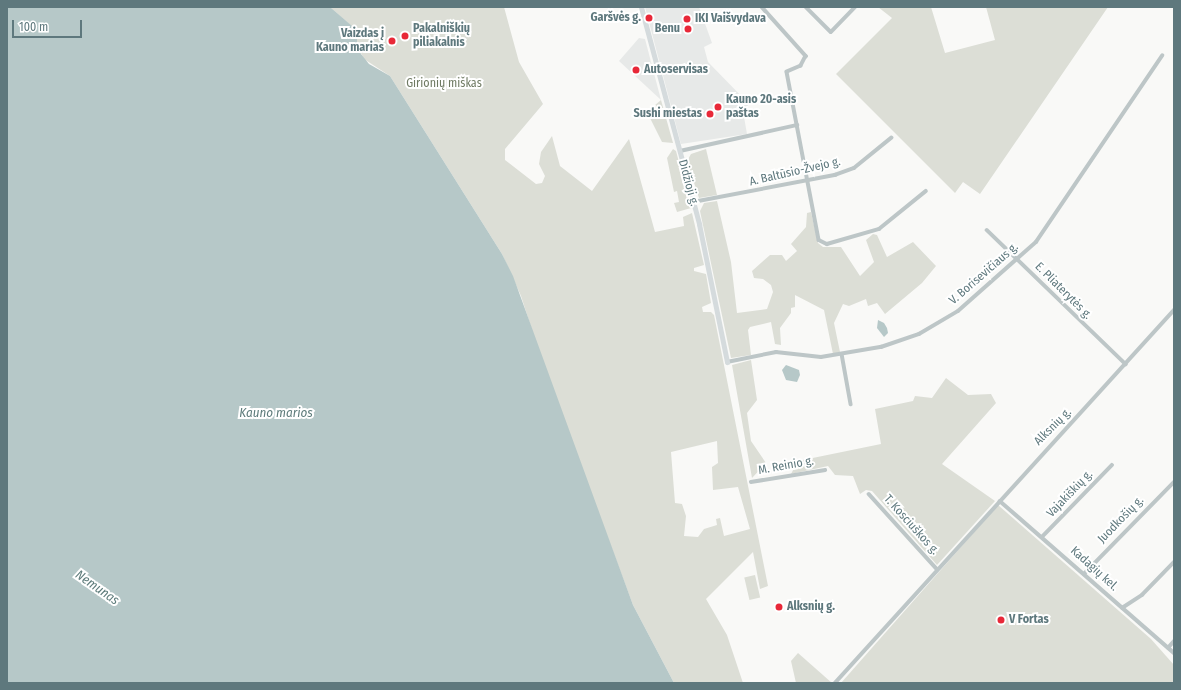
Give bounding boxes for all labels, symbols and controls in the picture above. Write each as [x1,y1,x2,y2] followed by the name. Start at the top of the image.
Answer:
[591,11,641,25] place label: Garšvės g.
[14,12,84,38] scale bar
[695,12,766,26] place label: IKI Vaišvydava
[644,13,654,23] marker: Garšvės g.
[682,14,692,24] marker: IKI Vaišvydava
[19,20,48,34] text: 100 m
[413,22,470,50] place label: Pakalniškių piliakalnis
[655,22,680,36] place label: Benu
[683,24,693,34] marker: Benu
[316,27,384,55] place label: Vaizdas į Kauno marias
[400,31,410,41] marker: Pakalniškių piliakalnis
[387,36,397,46] marker: Vaizdas į Kauno marias
[644,63,708,77] place label: Autoservisas
[631,65,641,75] marker: Autoservisas
[406,77,482,91] park label: Girionių miškas
[726,93,796,121] place label: Kauno 20-asis paštas
[713,102,723,112] marker: Kauno 20-asis paštas
[634,107,702,121] place label: Sushi miestas
[705,109,715,119] marker: Sushi miestas
[748,155,842,189] street label: A. Baltūsio-Žvejo g.
[675,158,701,208] street label: Didžioji g.
[947,240,1021,308] street label: V. Borisevičiaus g.
[1032,260,1094,322] street label: E. Pliaterytės g.
[239,405,313,421] water label: Kauno marios
[1031,405,1075,449] street label: Alksnių g.
[757,454,815,478] street label: M. Reinio g.
[1044,467,1096,521] street label: Vajakiškių g.
[880,492,942,558] street label: T. Kosciuškos g.
[1095,494,1147,546] street label: Juodkošių g.
[1067,544,1121,594] street label: Kadagių kel.
[72,567,122,609] water label: Nemunas
[787,600,835,614] place label: Alksnių g.
[774,602,784,612] marker: Alksnių g.
[1009,613,1049,627] place label: V Fortas
[996,615,1006,625] marker: V Fortas

